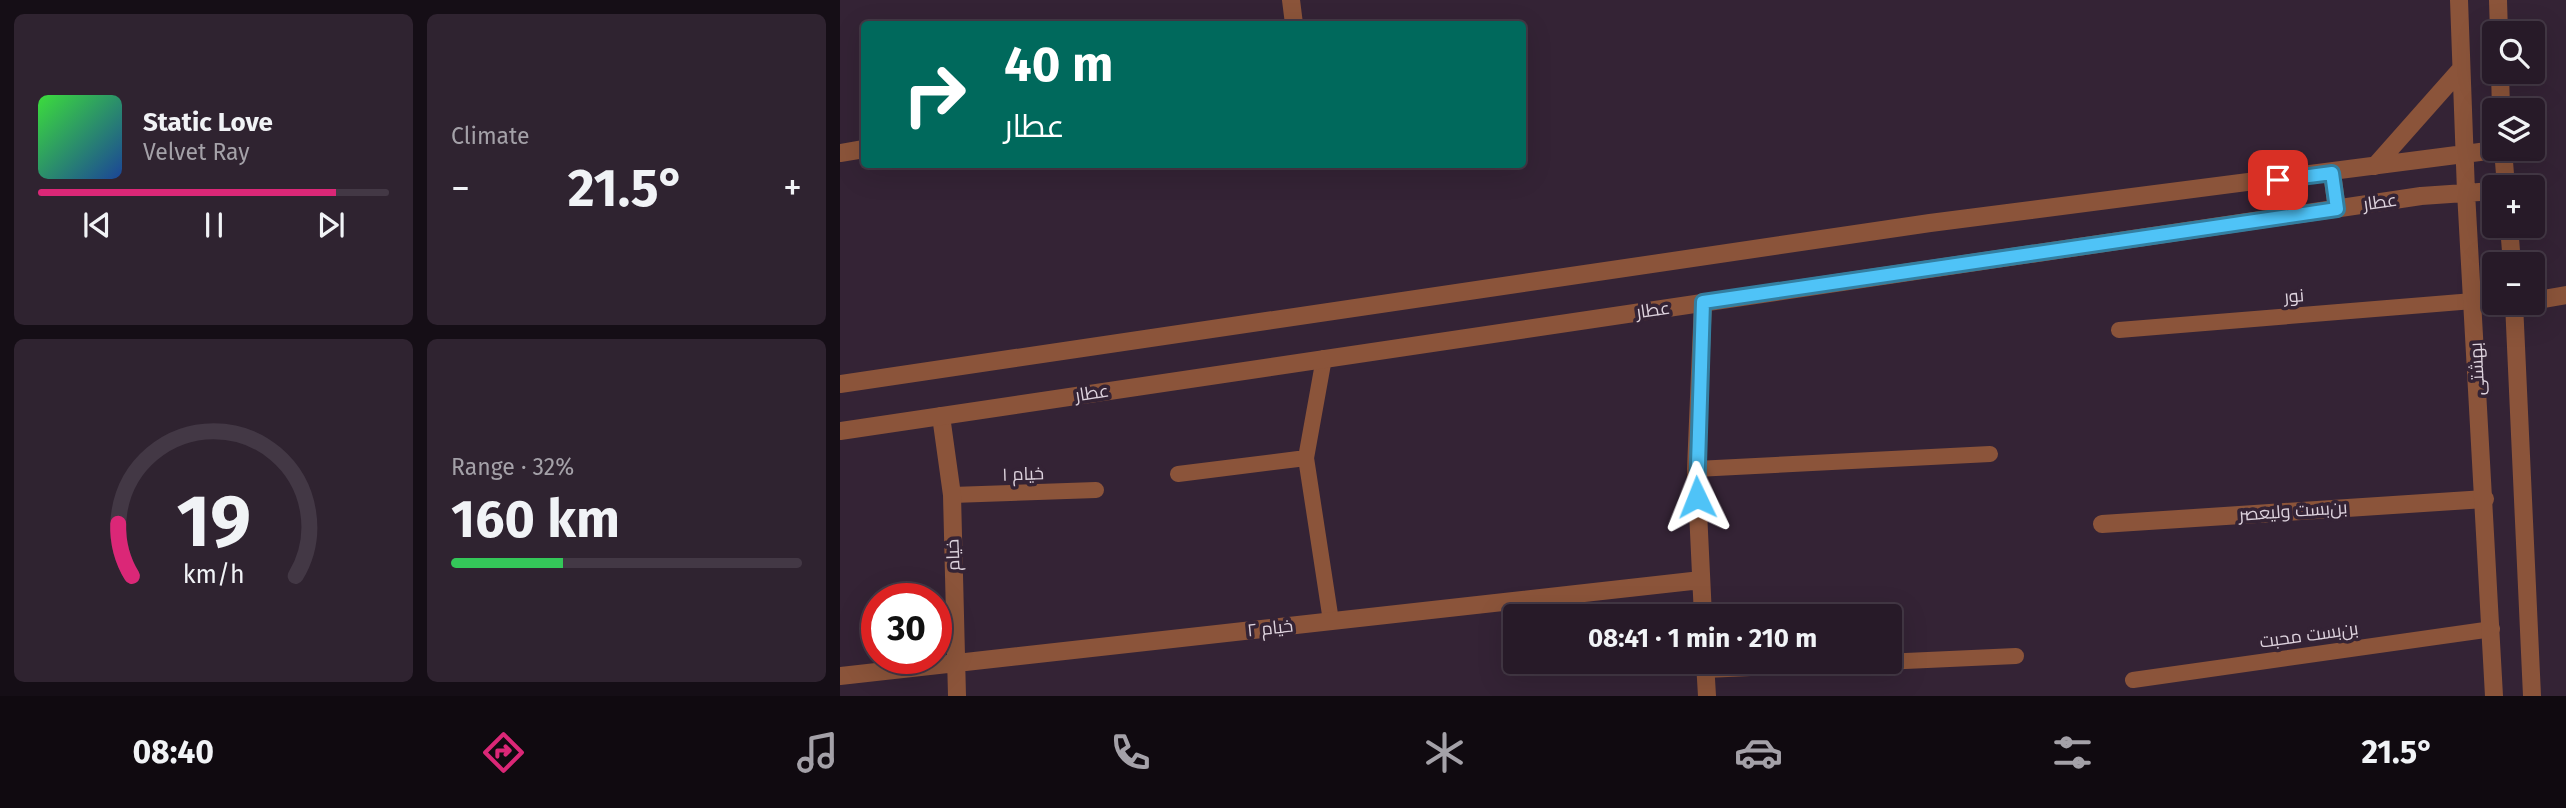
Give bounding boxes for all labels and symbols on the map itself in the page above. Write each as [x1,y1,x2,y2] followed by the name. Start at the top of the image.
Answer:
[2248,150,2308,210] pin
[2361,189,2398,215] street label: عطار
[2282,284,2305,308] street label: نور
[1634,297,1671,323] street label: عطار
[2465,342,2489,396] street label: بهشتی
[1072,379,1111,407] street label: عطار
[1660,460,1734,534] position arrow
[1002,462,1045,487] street label: خیام ۱
[2237,496,2348,526] street label: بن‌بست ولیعصر
[941,539,966,571] street label: خیام
[861,583,952,674] speed limit sign: 30
[1246,615,1294,642] street label: خیام ۲
[2258,617,2360,653] street label: بن‌بست محبت

